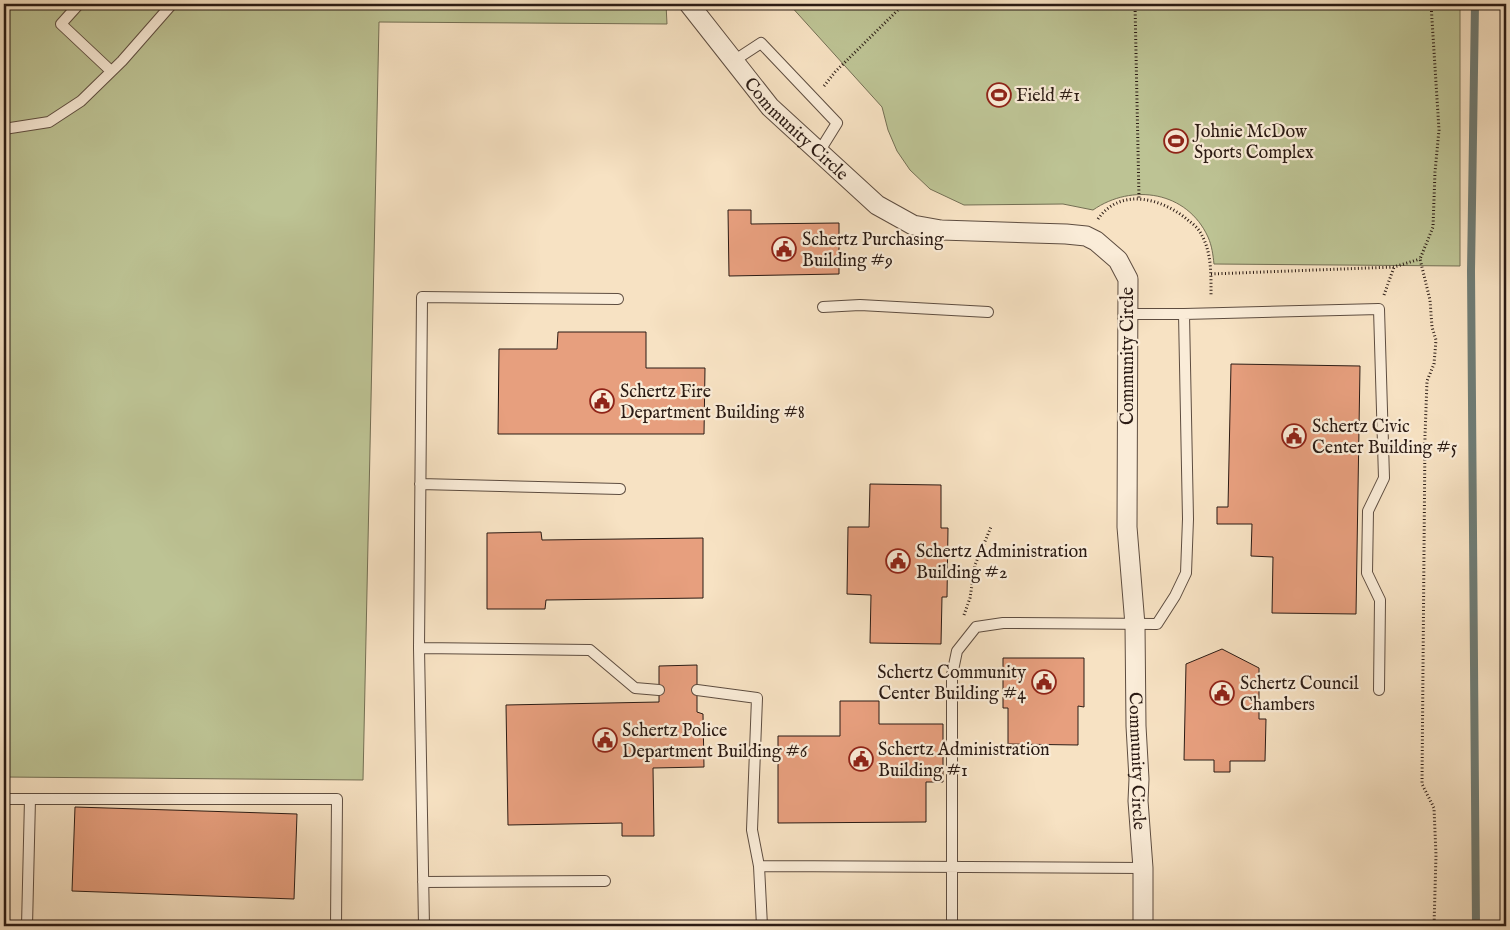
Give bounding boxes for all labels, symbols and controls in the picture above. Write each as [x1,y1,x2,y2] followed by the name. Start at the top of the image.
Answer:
[738,73,853,186] street label: Community Circle
[986,82,1012,108] sports icon: Field #1
[1016,85,1080,108] place label: Field #1
[1192,121,1314,165] place label: Johnie McDow Sports Complex
[1163,128,1189,154] sports icon: Johnie McDow Sports Complex
[802,229,944,273] place label: Schertz Purchasing Building #9
[771,236,797,262] public building icon: Schertz Purchasing Building #9
[1117,287,1140,425] street label: Community Circle
[620,381,805,425] place label: Schertz Fire Department Building #8
[589,388,615,414] public building icon: Schertz Fire Department Building #8
[1312,416,1458,460] place label: Schertz Civic Center Building #5
[1281,423,1307,449] public building icon: Schertz Civic Center Building #5
[916,541,1088,585] place label: Schertz Administration Building #2
[885,548,911,574] public building icon: Schertz Administration Building #2
[877,662,1026,706] place label: Schertz Community Center Building #4
[1031,669,1057,695] public building icon: Schertz Community Center Building #4
[1240,673,1359,717] place label: Schertz Council Chambers
[1209,680,1235,706] public building icon: Schertz Council Chambers
[1123,692,1150,831] street label: Community Circle
[622,720,808,764] place label: Schertz Police Department Building #6
[592,727,618,753] public building icon: Schertz Police Department Building #6
[878,739,1050,783] place label: Schertz Administration Building #1
[848,746,874,772] public building icon: Schertz Administration Building #1

